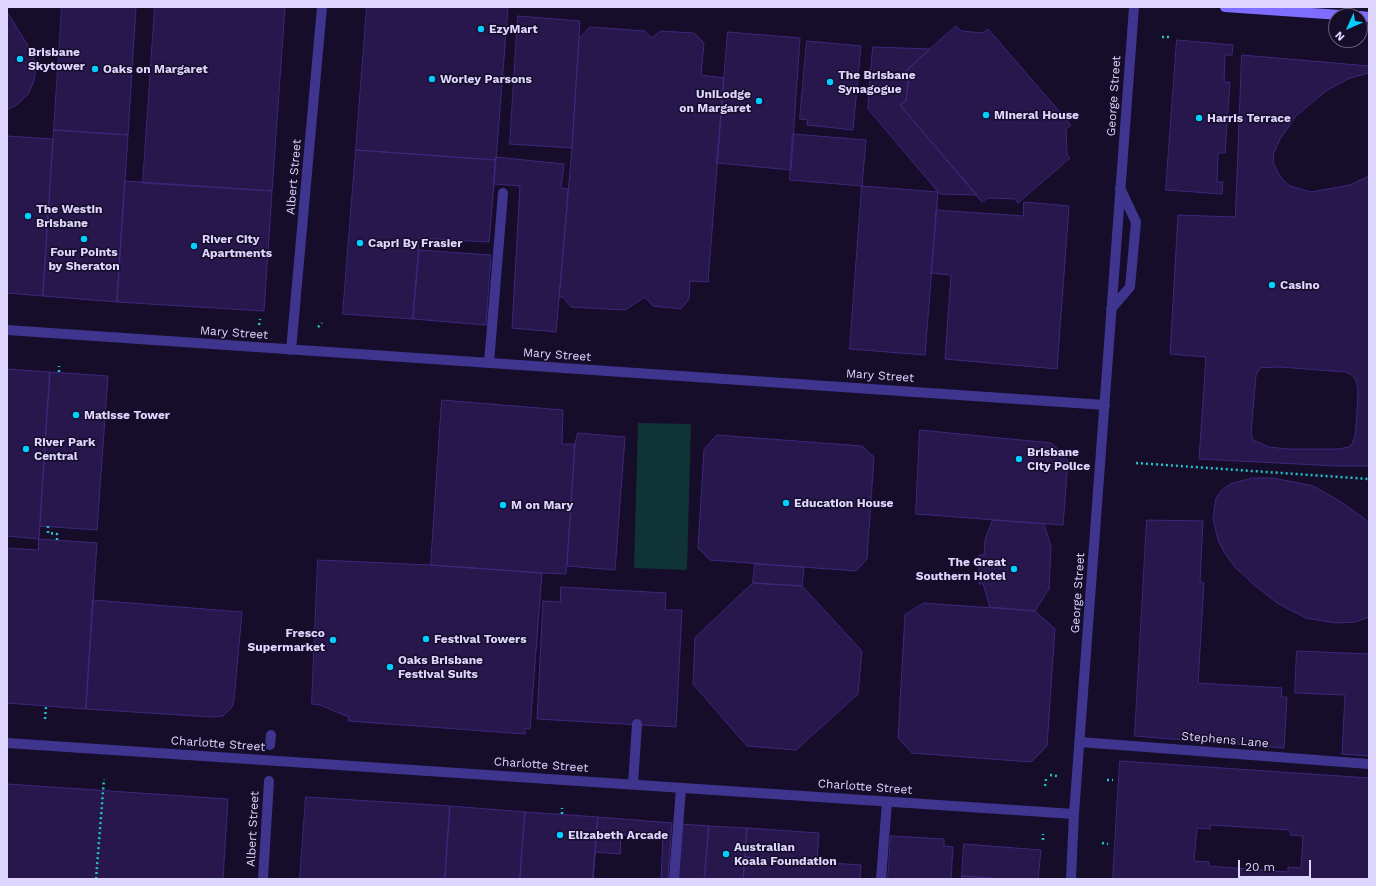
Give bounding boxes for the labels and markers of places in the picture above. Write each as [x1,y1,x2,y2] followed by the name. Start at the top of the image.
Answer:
[489,22,538,36] place label: EzyMart
[476,24,486,34] marker: EzyMart
[28,45,85,73] place label: Brisbane Skytower
[15,54,25,64] marker: Brisbane Skytower
[103,62,208,76] place label: Oaks on Margaret
[90,64,100,74] marker: Oaks on Margaret
[838,68,916,96] place label: The Brisbane Synagogue
[440,72,532,86] place label: Worley Parsons
[427,74,437,84] marker: Worley Parsons
[825,77,835,87] marker: The Brisbane Synagogue
[679,87,751,115] place label: UniLodge on Margaret
[754,96,764,106] marker: UniLodge on Margaret
[994,108,1079,122] place label: Mineral House
[981,110,991,120] marker: Mineral House
[1207,111,1291,125] place label: Harris Terrace
[1194,113,1204,123] marker: Harris Terrace
[36,202,102,230] place label: The Westin Brisbane
[23,211,33,221] marker: The Westin Brisbane
[202,232,272,260] place label: River City Apartments
[79,234,89,244] marker: Four Points by Sheraton
[368,236,462,250] place label: Capri By Frasier
[355,238,365,248] marker: Capri By Frasier
[189,241,199,251] marker: River City Apartments
[48,245,120,273] place label: Four Points by Sheraton
[1280,278,1320,292] place label: Casino
[1267,280,1277,290] marker: Casino
[84,408,170,422] place label: Matisse Tower
[71,410,81,420] marker: Matisse Tower
[34,435,95,463] place label: River Park Central
[21,444,31,454] marker: River Park Central
[1027,445,1090,473] place label: Brisbane City Police
[1014,454,1024,464] marker: Brisbane City Police
[794,496,894,510] place label: Education House
[511,498,573,512] place label: M on Mary
[781,498,791,508] marker: Education House
[498,500,508,510] marker: M on Mary
[916,555,1006,583] place label: The Great Southern Hotel
[1009,564,1019,574] marker: The Great Southern Hotel
[248,626,325,654] place label: Fresco Supermarket
[434,632,527,646] place label: Festival Towers
[421,634,431,644] marker: Festival Towers
[328,635,338,645] marker: Fresco Supermarket
[398,653,483,681] place label: Oaks Brisbane Festival Suits
[385,662,395,672] marker: Oaks Brisbane Festival Suits
[568,828,668,842] place label: Elizabeth Arcade
[555,830,565,840] marker: Elizabeth Arcade
[734,840,837,868] place label: Australian Koala Foundation
[721,849,731,859] marker: Australian Koala Foundation

